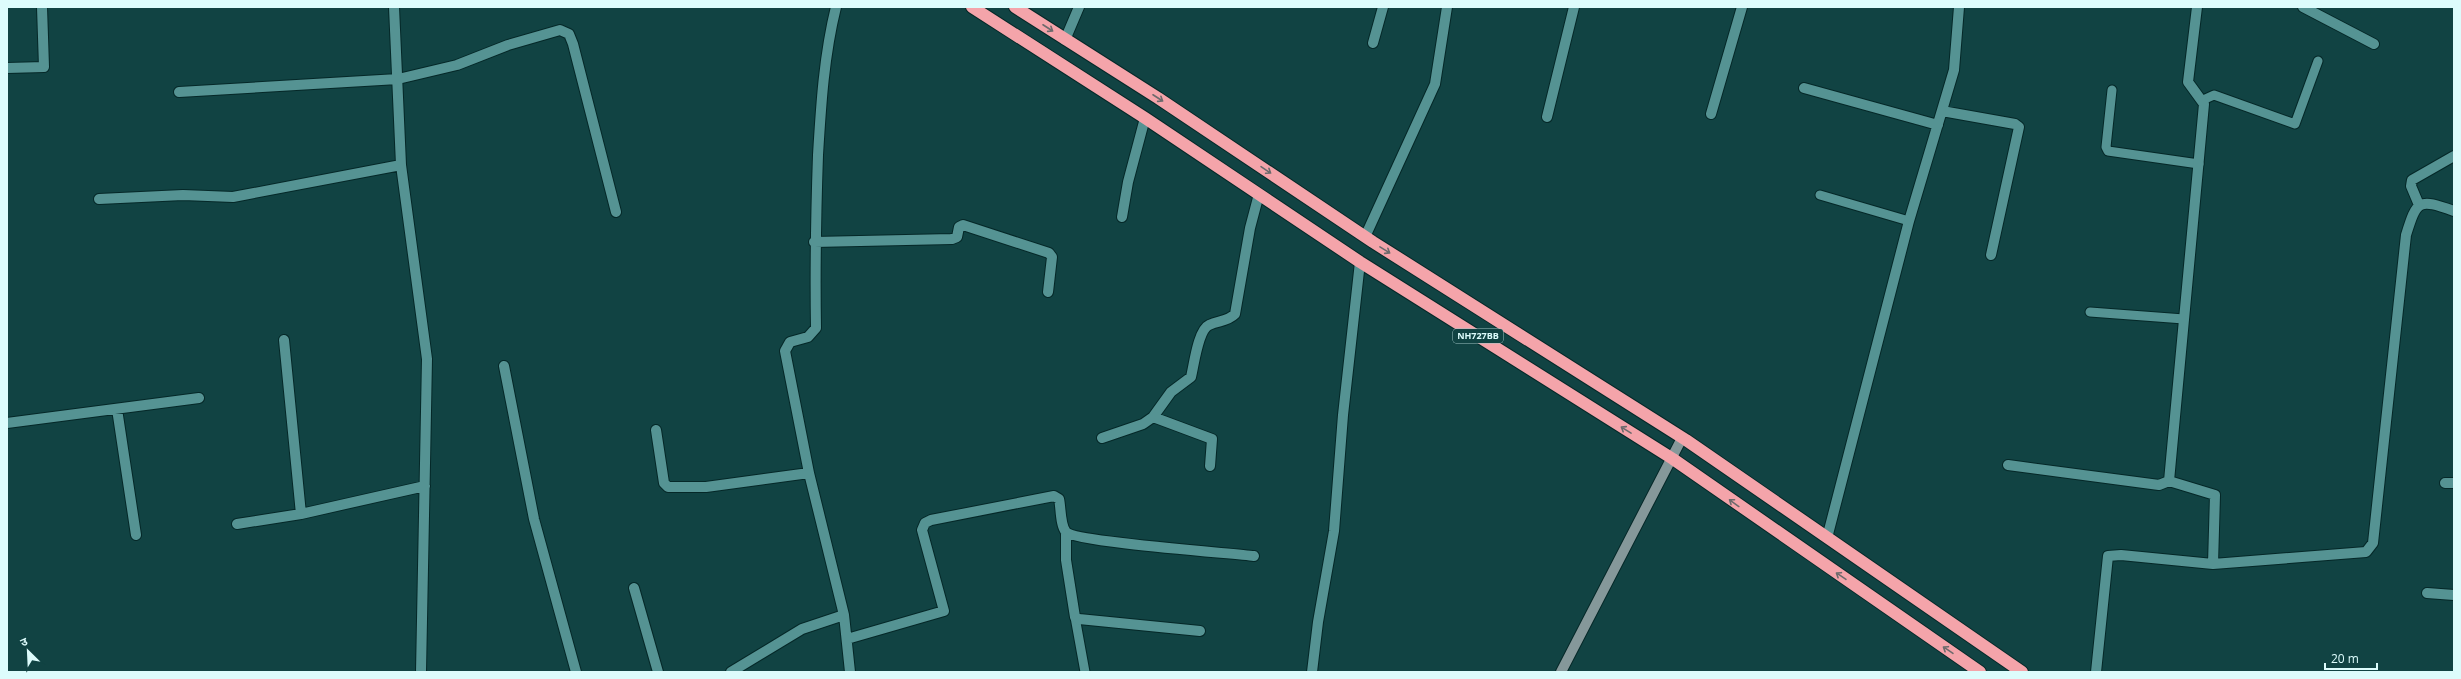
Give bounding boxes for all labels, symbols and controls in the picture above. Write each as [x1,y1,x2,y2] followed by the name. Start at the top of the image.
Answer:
[1042,24,1053,32] one-way arrow
[1152,94,1163,102] one-way arrow
[1260,166,1271,174] one-way arrow
[1380,246,1391,254] one-way arrow
[1453,329,1503,343] road number: NH727BB
[1620,425,1632,433] one-way arrow
[1728,499,1739,507] one-way arrow
[1835,572,1846,580] one-way arrow
[8,631,48,671] north arrow
[18,633,30,650] text: उ
[2325,645,2377,671] scale bar
[1943,646,1954,654] one-way arrow
[2331,650,2359,667] text: 20 m

